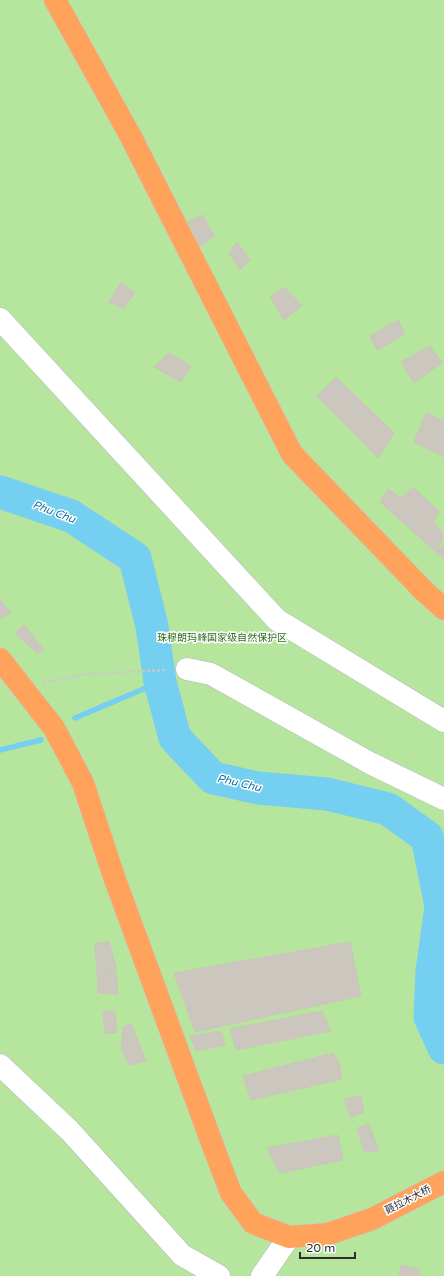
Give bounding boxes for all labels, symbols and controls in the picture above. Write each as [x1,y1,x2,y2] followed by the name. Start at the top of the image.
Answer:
[31,498,78,527] water label: Phu Chu
[157,632,287,644] park label: 珠穆朗玛峰国家级自然保护区
[216,772,263,795] water label: Phu Chu
[383,1183,433,1217] street label: 聂拉木大桥
[300,1234,355,1260] scale bar
[306,1241,335,1255] text: 20 m

